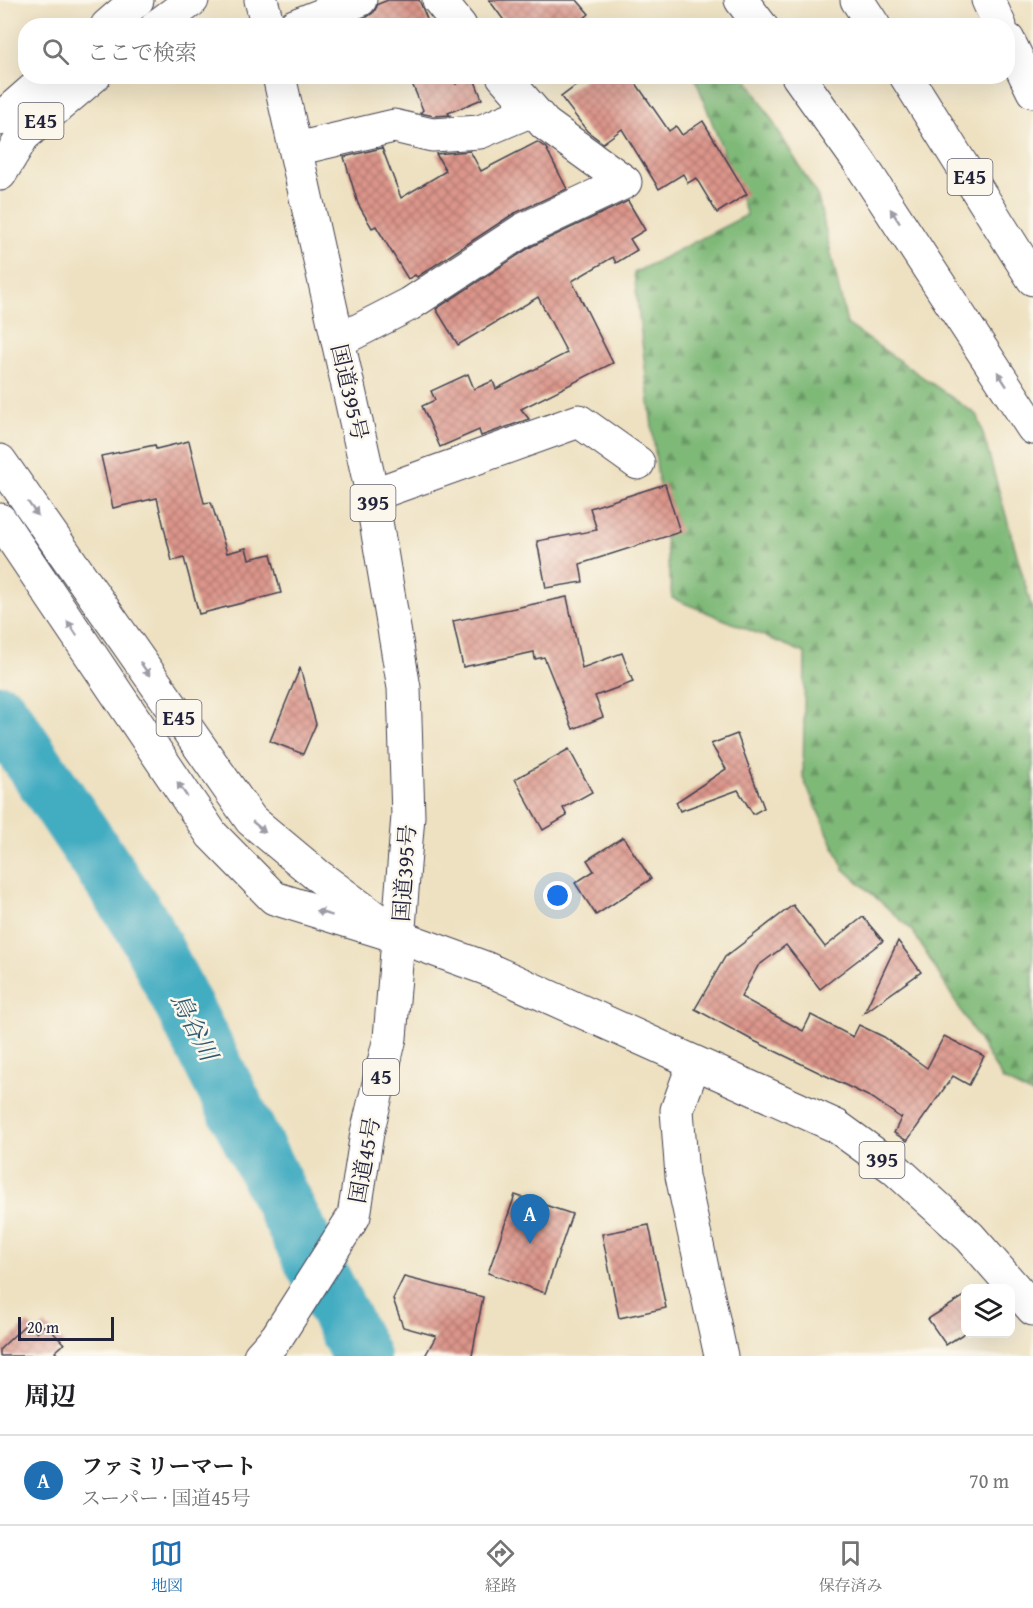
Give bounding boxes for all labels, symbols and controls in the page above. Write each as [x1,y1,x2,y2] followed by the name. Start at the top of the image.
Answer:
[18,18,1015,84] search box
[39,35,72,68] icon: search
[87,36,197,68] text: ここで検索
[18,103,63,139] road number: E45
[948,159,992,195] road number: E45
[889,207,900,224] one-way arrow
[323,341,377,443] street label: 国道395号
[996,370,1007,387] one-way arrow
[350,485,395,521] road number: 395
[27,501,39,517] one-way arrow
[67,619,78,636] one-way arrow
[139,661,151,677] one-way arrow
[156,700,201,736] road number: E45
[176,782,188,798] one-way arrow
[251,820,266,833] one-way arrow
[385,823,423,923] street label: 国道395号
[543,881,572,910] your location
[315,908,333,917] one-way arrow
[163,987,228,1069] water label: 鳥谷川
[363,1059,399,1095] road number: 45
[341,1114,387,1206] street label: 国道45号
[860,1142,904,1178] road number: 395
[510,1194,550,1244] pin: A
[961,1284,1015,1338] map controls
[961,1284,1015,1338] button: layers
[18,1314,114,1342] scale bar
[27,1315,59,1339] text: 20 m
[24,1376,76,1415] text: 周辺
[81,1450,257,1482] text: ファミリーマート
[37,1466,50,1495] text: A
[969,1466,1009,1495] text: 70 m
[81,1483,250,1512] text: スーパー · 国道45号
[150,1537,183,1597] tab: 地図
[484,1537,517,1597] tab: 経路
[818,1537,882,1597] tab: 保存済み

